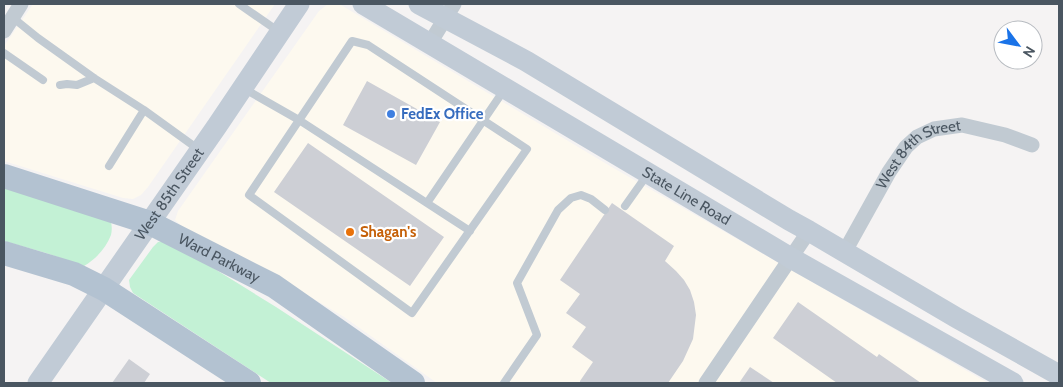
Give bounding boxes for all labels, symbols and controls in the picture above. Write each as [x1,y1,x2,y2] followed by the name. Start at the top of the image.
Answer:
[993,20,1043,70] north arrow
[1019,43,1039,61] text: N
[401,105,484,123] place label: FedEx Office
[385,108,397,120] marker: FedEx Office
[872,116,962,192] street label: West 84th Street
[131,145,208,244] street label: West 85th Street
[639,163,734,229] street label: State Line Road
[360,223,416,241] place label: Shagan's
[344,226,356,238] marker: Shagan's
[175,230,264,287] street label: Ward Parkway

